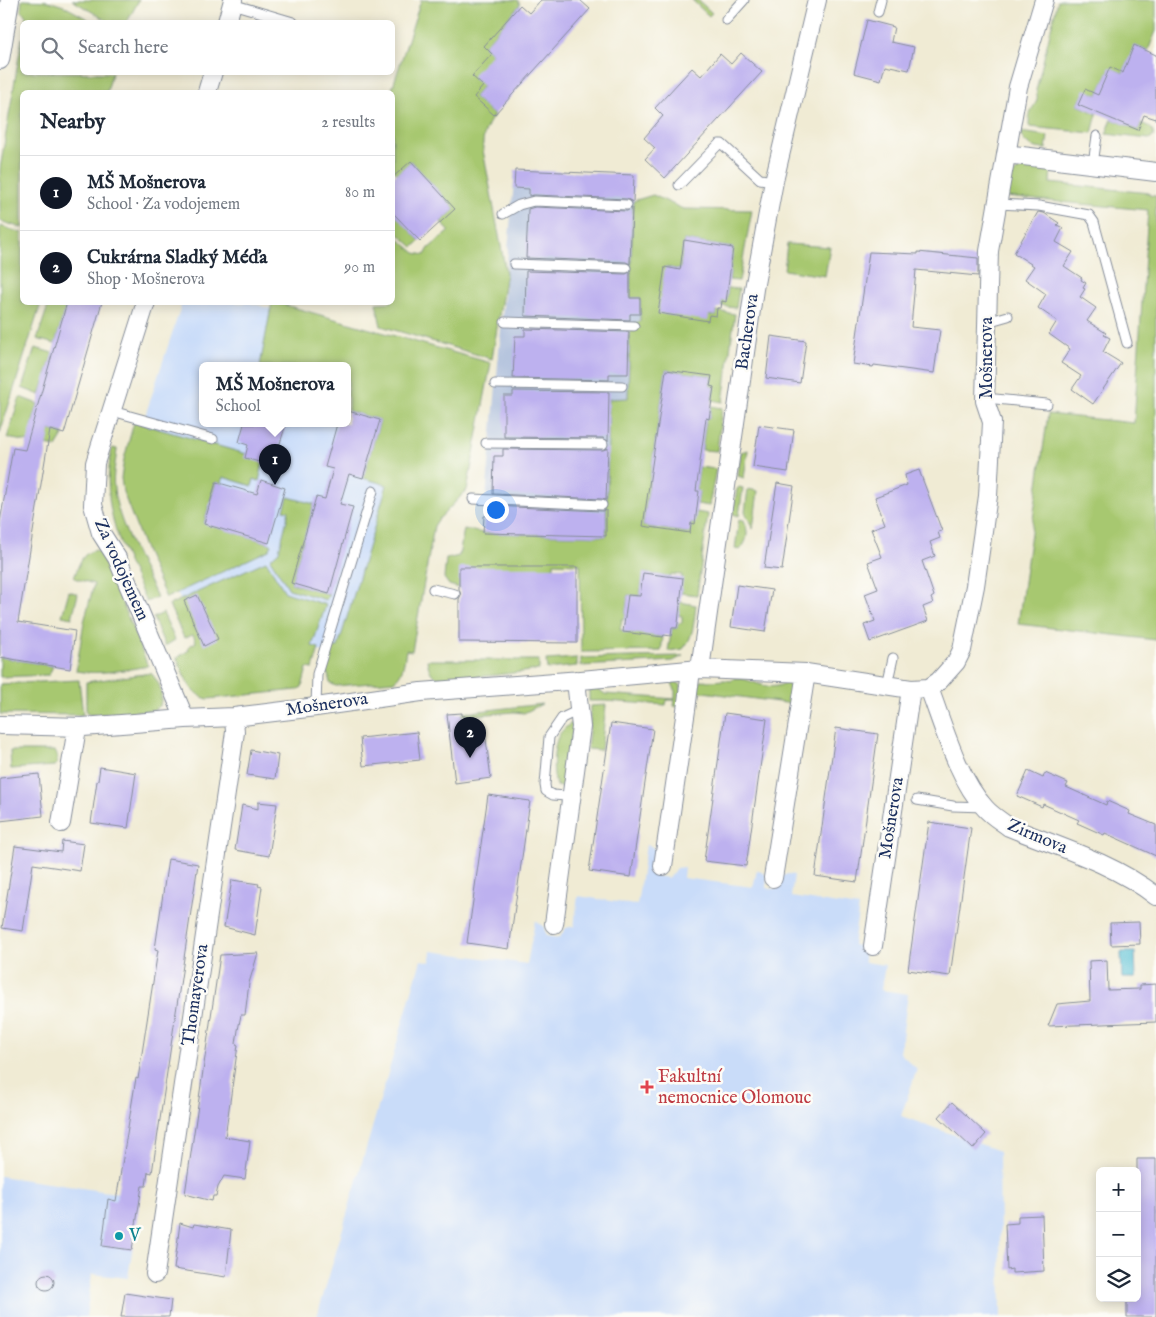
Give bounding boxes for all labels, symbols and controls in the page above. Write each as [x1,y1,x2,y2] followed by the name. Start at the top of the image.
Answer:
[20,20,395,75] search box
[38,34,66,62] icon: search
[78,36,169,60] text: Search here
[40,109,105,136] text: Nearby
[321,113,375,133] text: 2 results
[87,171,206,195] text: MŠ Mošnerova
[53,183,59,203] text: 1
[345,183,375,203] text: 80 m
[87,195,240,215] text: School · Za vodojemem
[87,246,268,270] text: Cukrárna Sladký Méďa
[52,258,60,278] text: 2
[344,258,375,278] text: 90 m
[87,270,205,290] text: Shop · Mošnerova
[731,292,765,372] street label: Bacherova
[976,317,999,399] street label: Mošnerova
[199,362,351,427] popup
[216,373,334,397] text: MŠ Mošnerova
[216,397,261,417] text: School
[259,444,291,485] pin: 1
[483,497,509,523] your location
[88,515,154,625] street label: Za vodojemem
[285,688,370,722] street label: Mošnerova
[454,717,486,758] pin: 2
[874,775,910,861] street label: Mošnerova
[1003,814,1071,860] street label: Zirmova
[177,942,215,1047] street label: Thomayerova
[658,1066,812,1110] place label: Fakultní nemocnice Olomouc
[640,1080,654,1094] marker: Fakultní nemocnice Olomouc
[1096,1167,1141,1302] map controls
[1096,1167,1141,1212] button: +
[1096,1212,1141,1257] button: −
[128,1225,142,1248] place label: V
[113,1230,125,1242] marker: V
[1096,1257,1141,1302] button: layers

